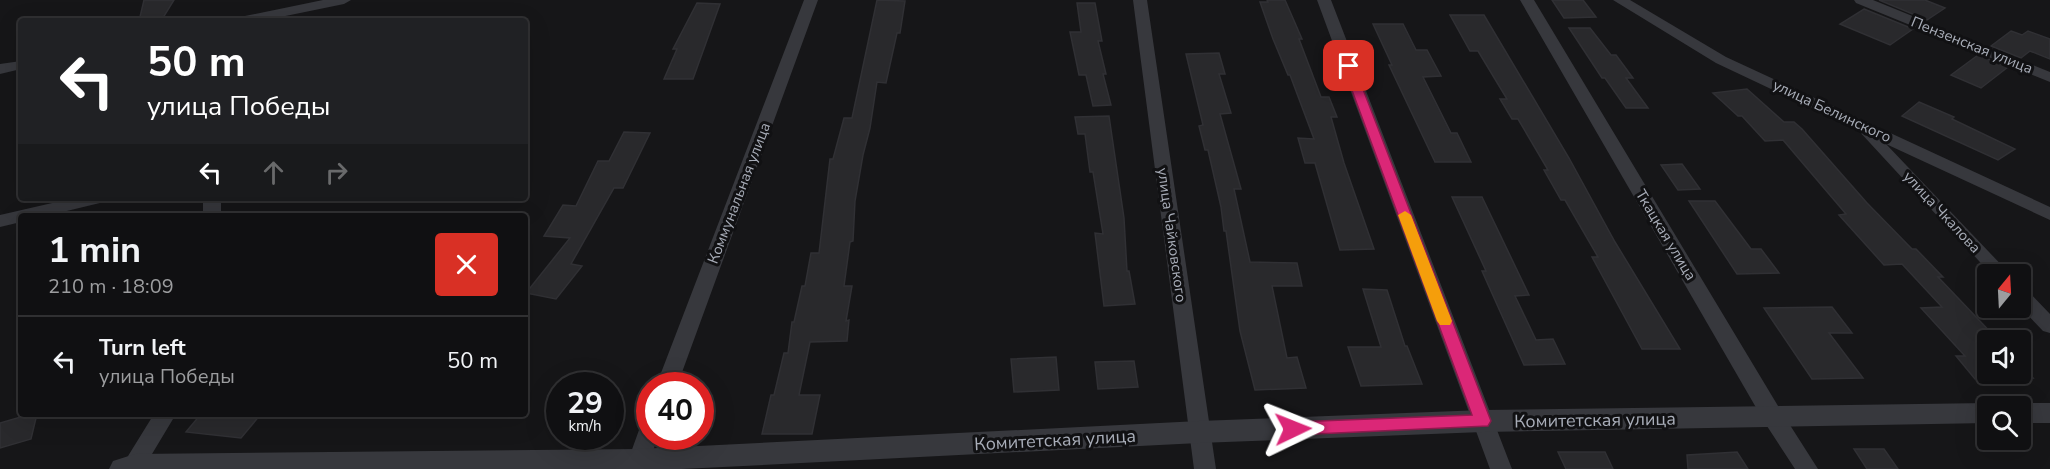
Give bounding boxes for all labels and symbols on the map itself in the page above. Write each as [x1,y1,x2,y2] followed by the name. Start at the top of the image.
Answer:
[1908,11,2036,79] street label: Пензенская улица
[1323,40,1374,91] pin
[1770,75,1894,147] street label: улица Белинского
[703,119,775,267] street label: Коммунальная улица
[1153,166,1191,304] street label: улица Чайковского
[1899,167,1985,257] street label: улица Чкалова
[1631,186,1701,284] street label: Ткацкая улица
[1977,264,2031,318] north arrow
[636,372,714,450] speed limit sign: 40
[1261,397,1325,461] position arrow
[1514,407,1676,433] street label: Комитетская улица
[974,424,1136,456] street label: Комитетская улица

